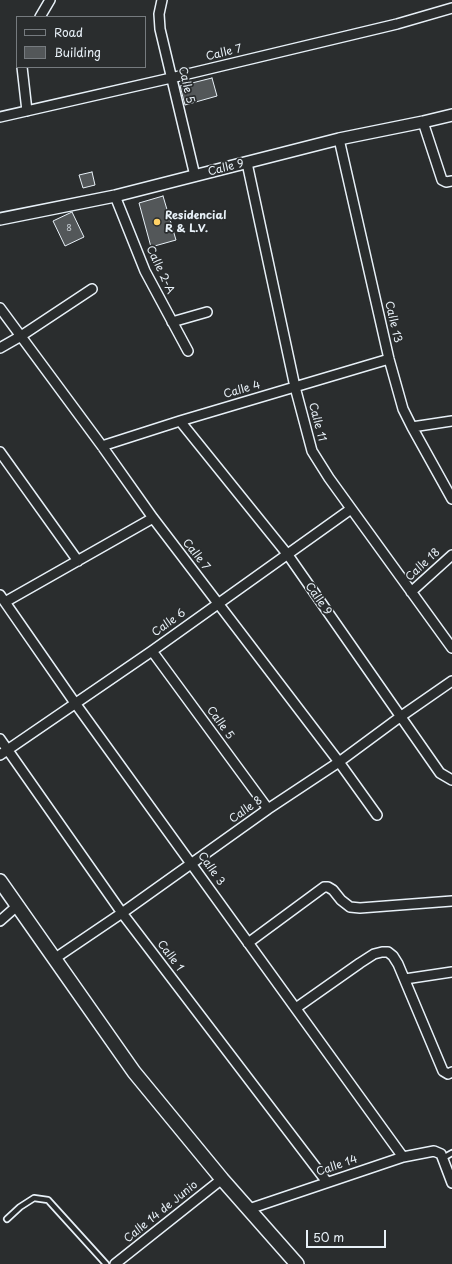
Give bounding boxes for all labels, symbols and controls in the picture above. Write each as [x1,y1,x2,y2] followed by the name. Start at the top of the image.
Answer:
[16,16,146,68] legend
[54,23,83,41] text: Road
[205,42,243,64] street label: Calle 7
[54,43,101,61] text: Building
[175,65,197,105] street label: Calle 5
[207,157,245,179] street label: Calle 9
[165,209,226,235] place label: Residencial R & L.V.
[152,217,162,227] marker: Residencial R & L.V.
[66,224,72,234] house number: 8
[143,244,177,296] street label: Calle 2-A
[382,300,404,344] street label: Calle 13
[222,378,262,402] street label: Calle 4
[306,401,328,443] street label: Calle 11
[180,537,212,573] street label: Calle 7
[403,546,443,584] street label: Calle 18
[302,580,334,618] street label: Calle 9
[150,606,188,640] street label: Calle 6
[204,704,236,742] street label: Calle 5
[227,794,265,826] street label: Calle 8
[195,850,227,888] street label: Calle 3
[154,938,186,974] street label: Calle 1
[315,1153,359,1179] street label: Calle 14
[122,1178,200,1246] street label: Calle 14 de Junio
[308,1222,388,1248] scale bar
[313,1228,344,1246] text: 50 m

